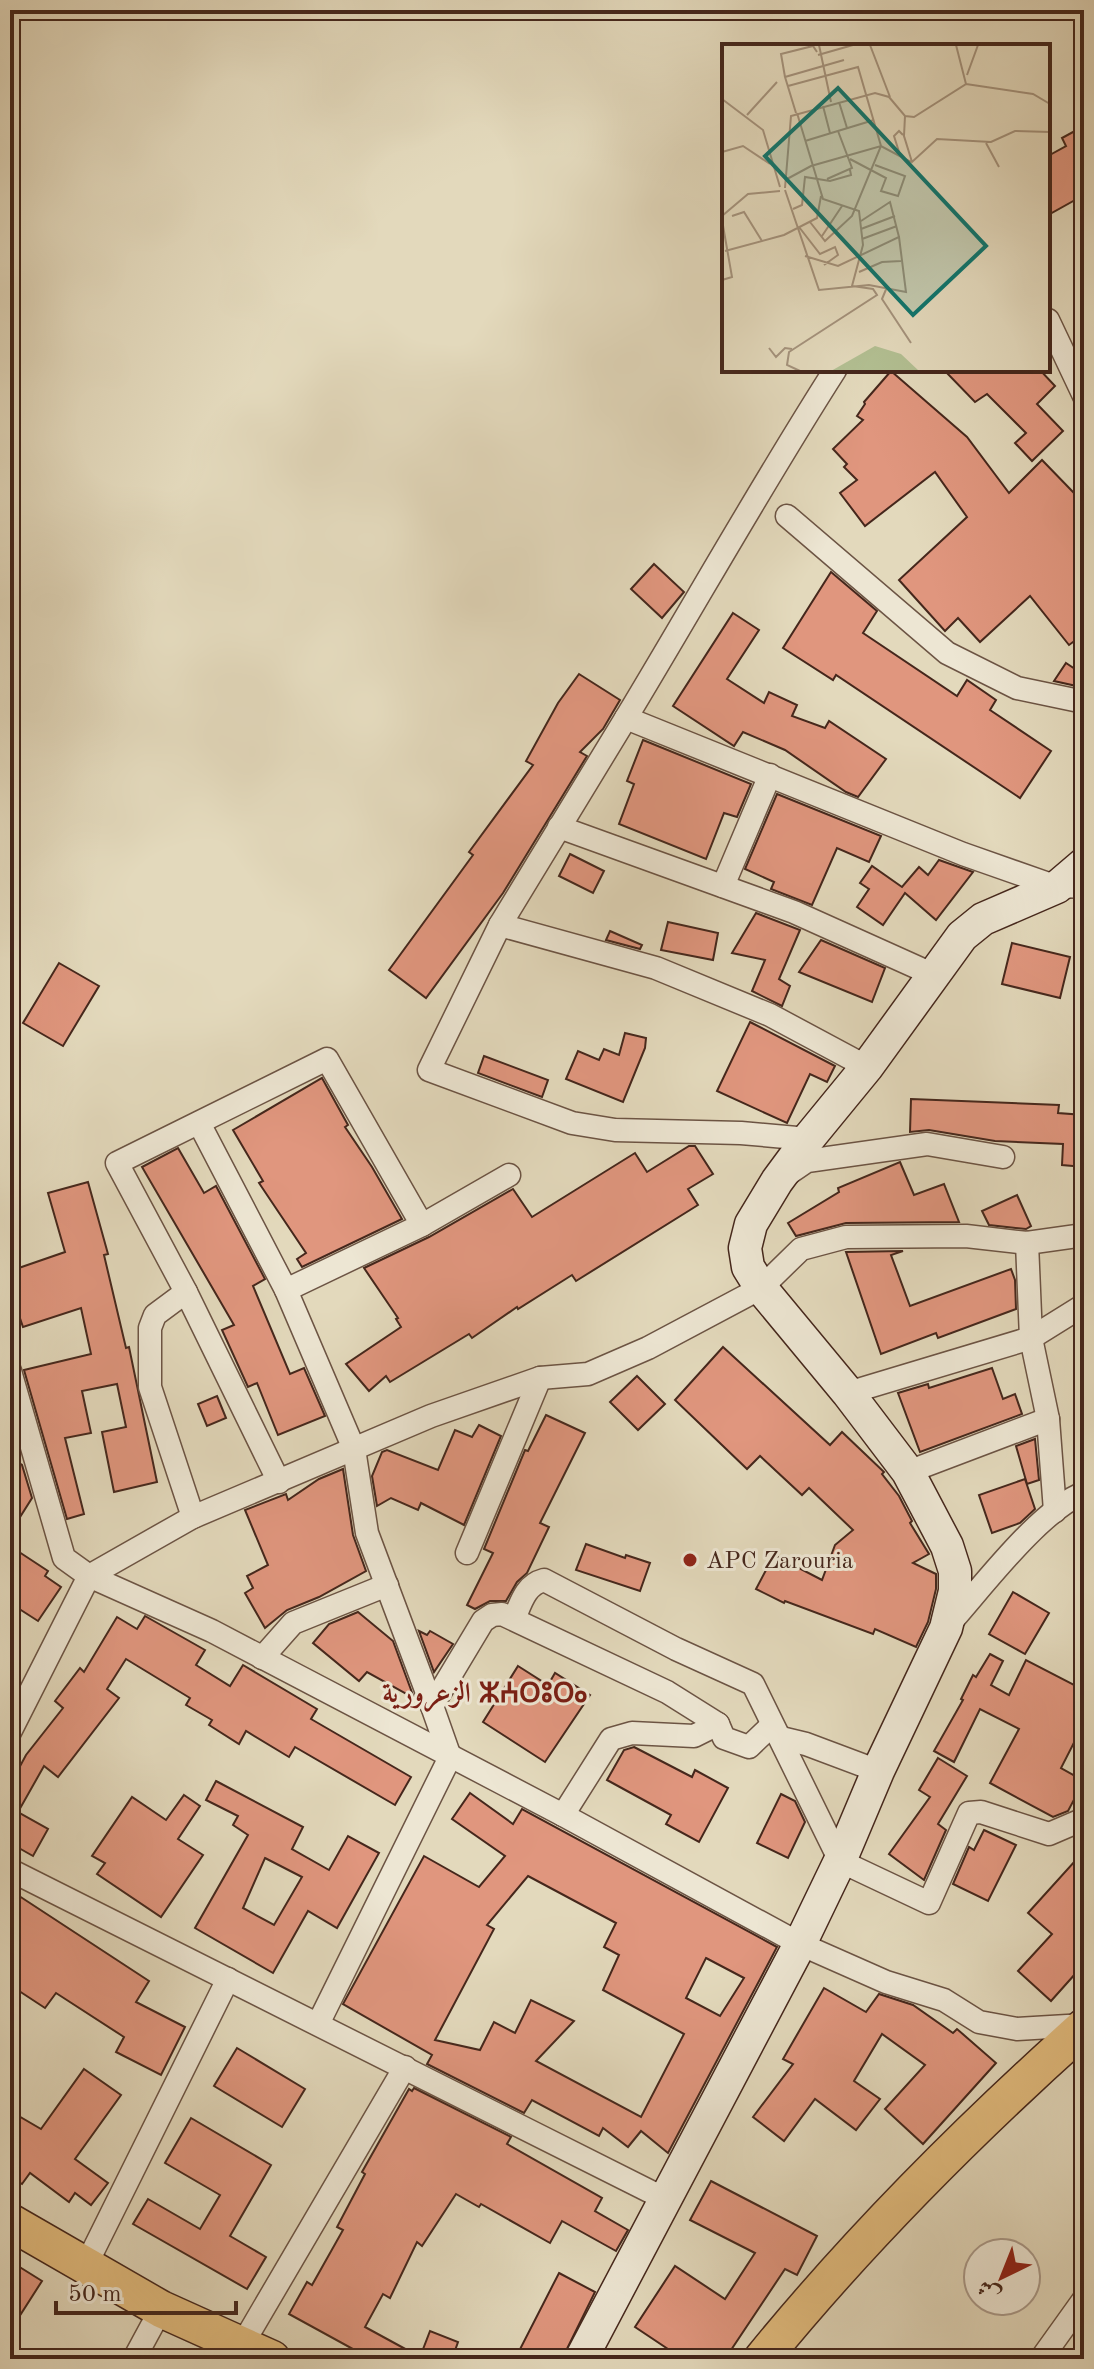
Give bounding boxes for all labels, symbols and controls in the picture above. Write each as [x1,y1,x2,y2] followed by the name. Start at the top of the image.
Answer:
[722,44,1050,372] inset map
[706,1550,854,1574] place label: APC Zarouria
[681,1551,699,1569] marker: APC Zarouria
[382,1680,588,1713] district label: الزعرورية ⵣⵄⵔⵓⵔⴰ
[962,2237,1042,2317] north arrow
[56,2265,236,2315] scale bar
[974,2275,1005,2306] text: ش
[68,2283,122,2307] text: 50 m

